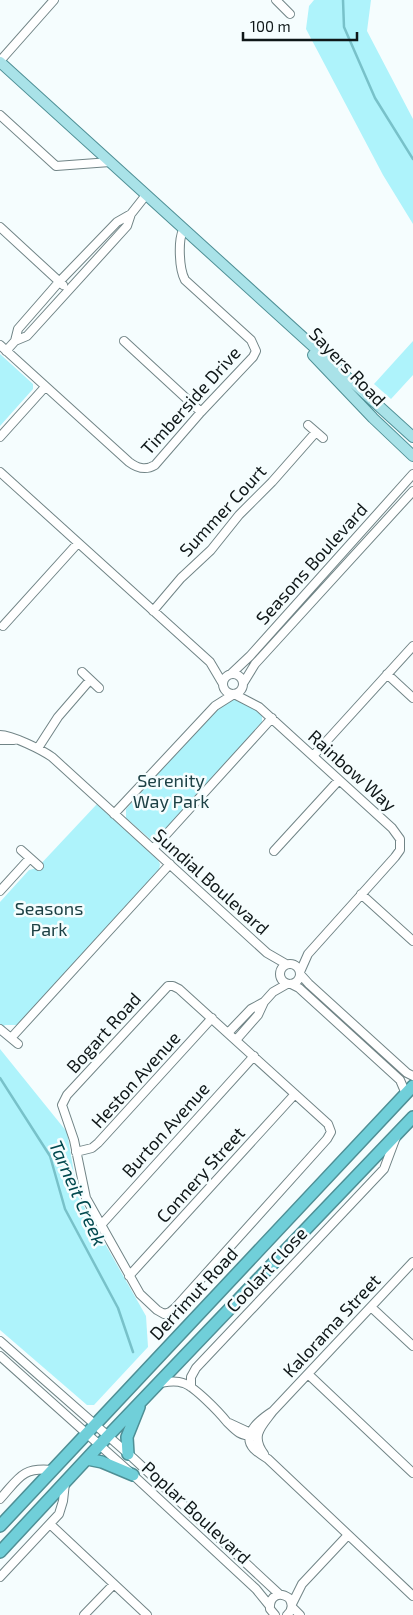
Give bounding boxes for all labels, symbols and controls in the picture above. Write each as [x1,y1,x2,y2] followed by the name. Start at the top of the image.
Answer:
[243,10,357,42] scale bar
[250,17,291,35] text: 100 m
[305,322,391,410] street label: Sayers Road
[136,342,245,459] street label: Timberside Drive
[174,460,270,561] street label: Summer Court
[251,498,372,629] street label: Seasons Boulevard
[304,725,402,816] street label: Rainbow Way
[133,769,209,812] park label: Serenity Way Park
[149,824,274,939] street label: Sundial Boulevard
[15,897,83,940] park label: Seasons Park
[61,988,145,1077] street label: Bogart Road
[86,1027,184,1132] street label: Heston Avenue
[117,1077,214,1181] street label: Burton Avenue
[151,1122,249,1227] street label: Connery Street
[45,1136,112,1249] water label: Tarneit Creek
[221,1222,311,1317] street label: Coolart Close
[145,1242,242,1344] street label: Derrimut Road
[278,1269,385,1381] street label: Kalorama Street
[138,1456,256,1568] street label: Poplar Boulevard

